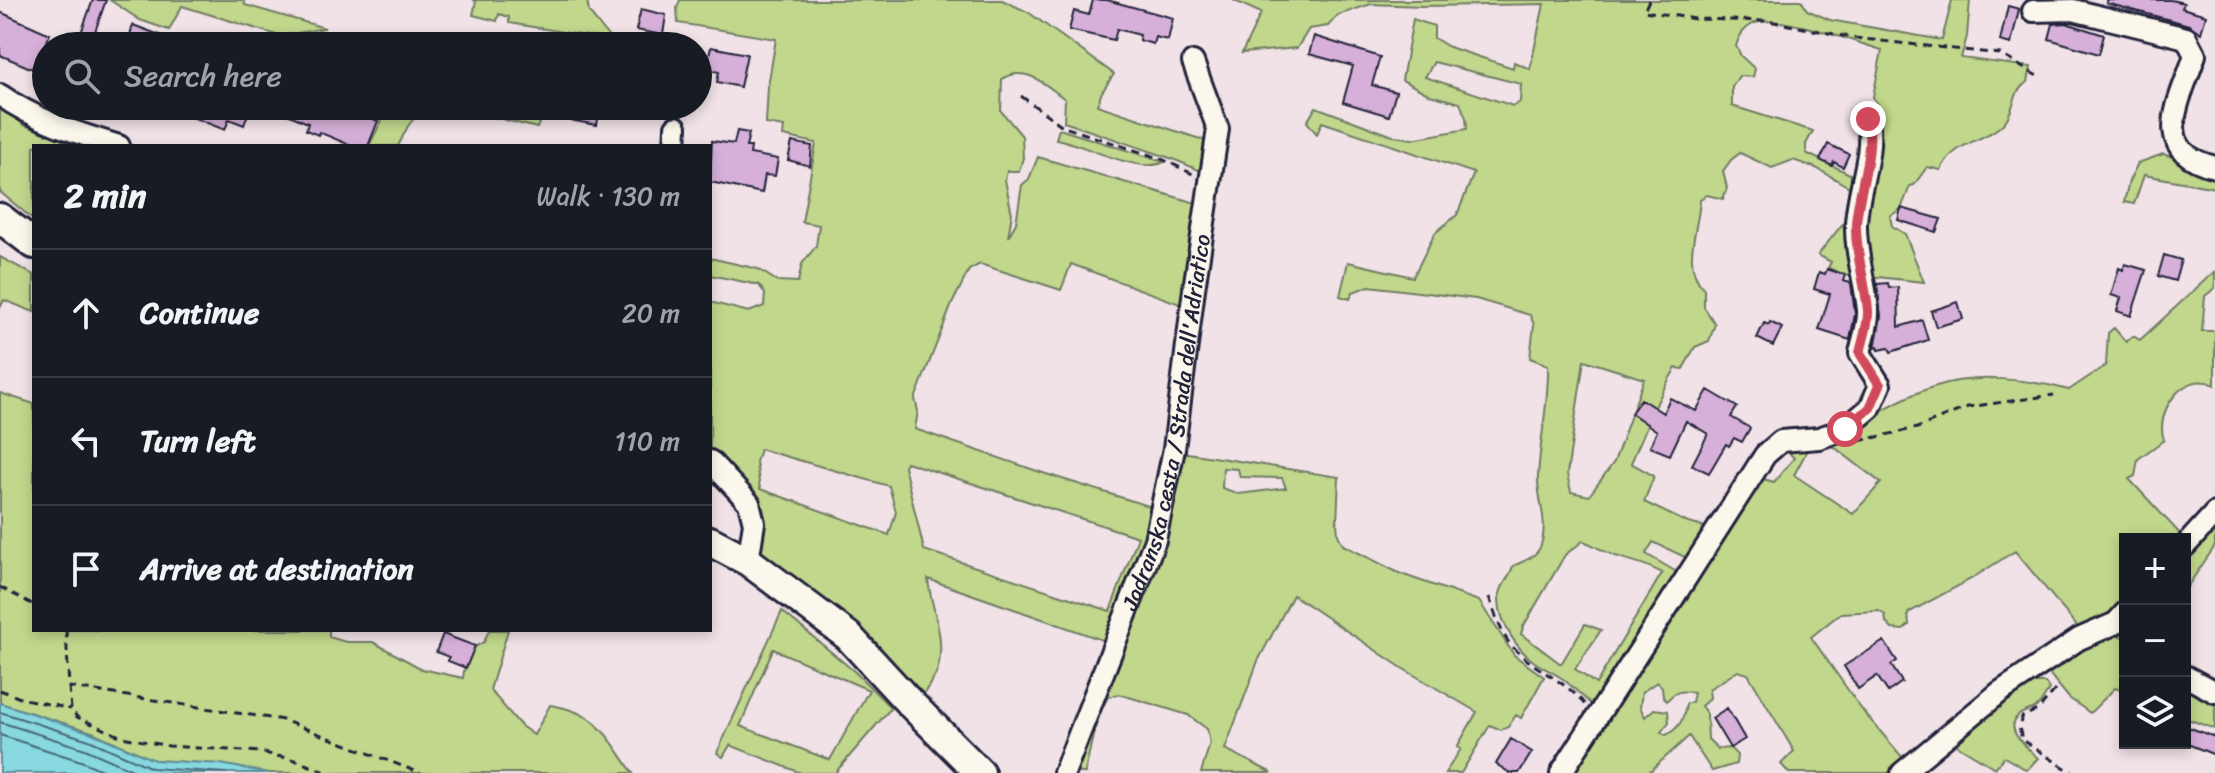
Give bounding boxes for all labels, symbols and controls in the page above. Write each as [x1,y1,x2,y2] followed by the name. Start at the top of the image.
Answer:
[32,32,712,120] search box
[124,49,282,103] text: Search here
[60,54,104,98] icon: search
[1850,101,1886,137] route end
[64,166,146,226] text: 2 min
[537,173,680,219] text: Walk · 130 m
[1110,231,1222,617] street label: Jadranska cesta / Strada dell'Adriatico
[140,286,259,340] text: Continue
[622,290,680,336] text: 20 m
[64,291,108,335] icon: ahead
[1827,411,1863,447] route start
[140,414,256,468] text: Turn left
[615,418,680,464] text: 110 m
[64,419,108,463] icon: left
[2119,533,2191,749] map controls
[2119,533,2191,605] button: +
[140,542,414,596] text: Arrive at destination
[64,547,108,591] icon: arrive
[2119,605,2191,677] button: −
[2119,677,2191,749] button: layers

